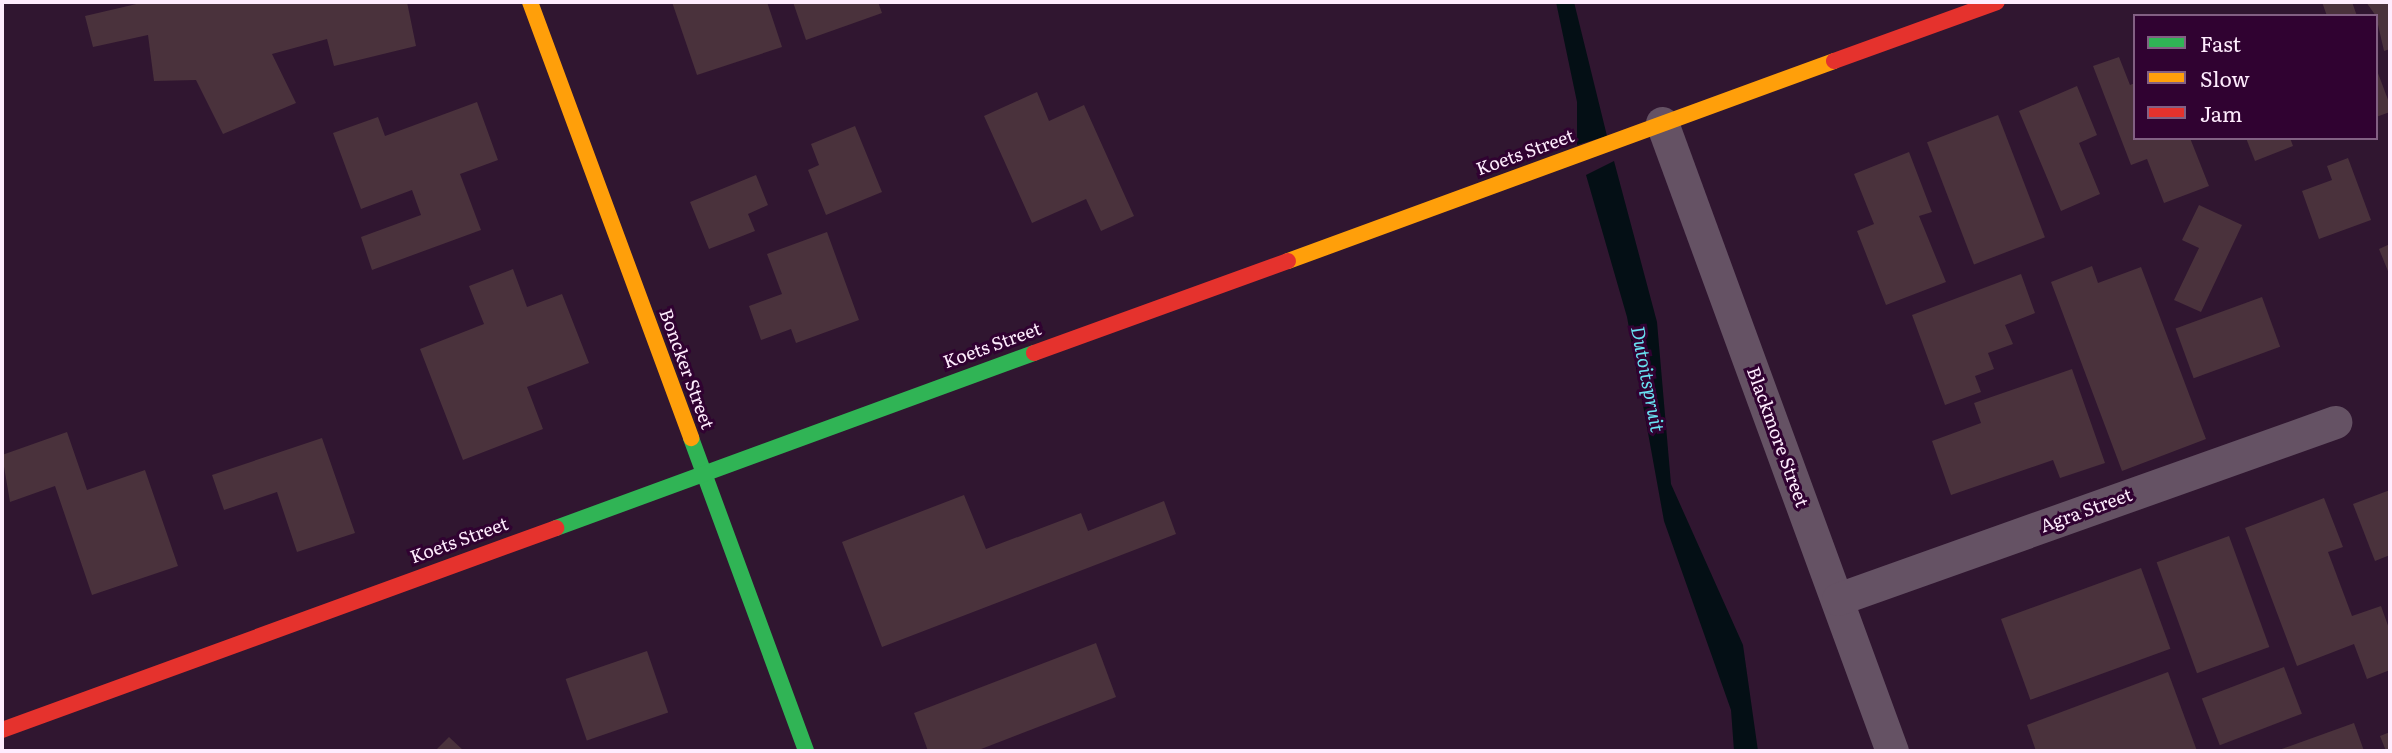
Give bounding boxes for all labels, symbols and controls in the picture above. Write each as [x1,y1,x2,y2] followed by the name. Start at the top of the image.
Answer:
[2133,14,2378,140] legend
[2200,27,2241,58] text: Fast
[2200,62,2250,93] text: Slow
[2200,97,2242,128] text: Jam
[1473,124,1577,180] street label: Koets Street
[655,306,719,432] street label: Boncker Street
[940,317,1044,373] street label: Koets Street
[1627,324,1669,434] water label: Dutoitspruit
[1743,364,1813,510] street label: Blackmore Street
[2037,483,2135,537] street label: Agra Street
[407,512,511,568] street label: Koets Street

